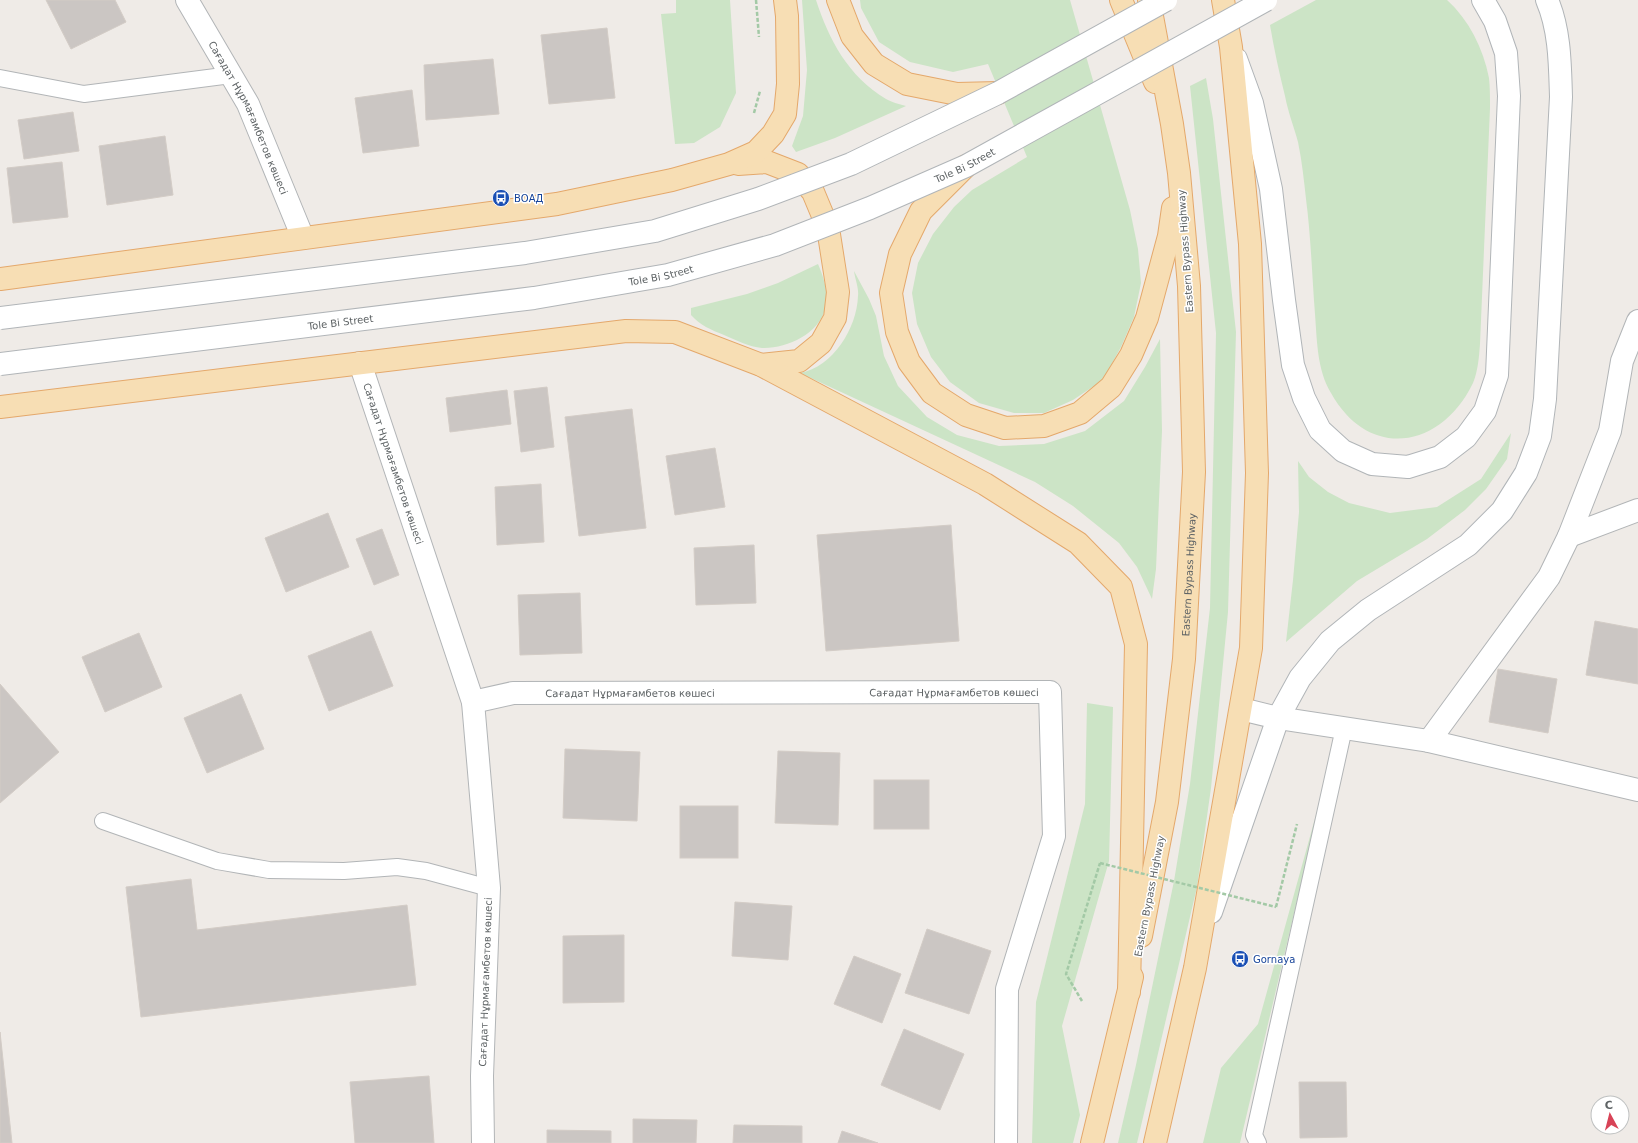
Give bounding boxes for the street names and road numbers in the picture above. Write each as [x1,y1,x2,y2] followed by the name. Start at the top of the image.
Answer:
[206,39,290,196] street label: Сағадат Нұрмағамбетов көшесі
[932,146,997,185] street label: Tole Bi Street
[1176,189,1195,313] street label: Eastern Bypass Highway
[627,263,695,288] street label: Tole Bi Street
[306,313,374,332] street label: Tole Bi Street
[361,382,425,546] street label: Сағадат Нұрмағамбетов көшесі
[1180,513,1198,637] street label: Eastern Bypass Highway
[869,687,1039,698] street label: Сағадат Нұрмағамбетов көшесі
[545,688,715,699] street label: Сағадат Нұрмағамбетов көшесі
[1132,834,1167,958] street label: Eastern Bypass Highway
[477,897,494,1067] street label: Сағадат Нұрмағамбетов көшесі

